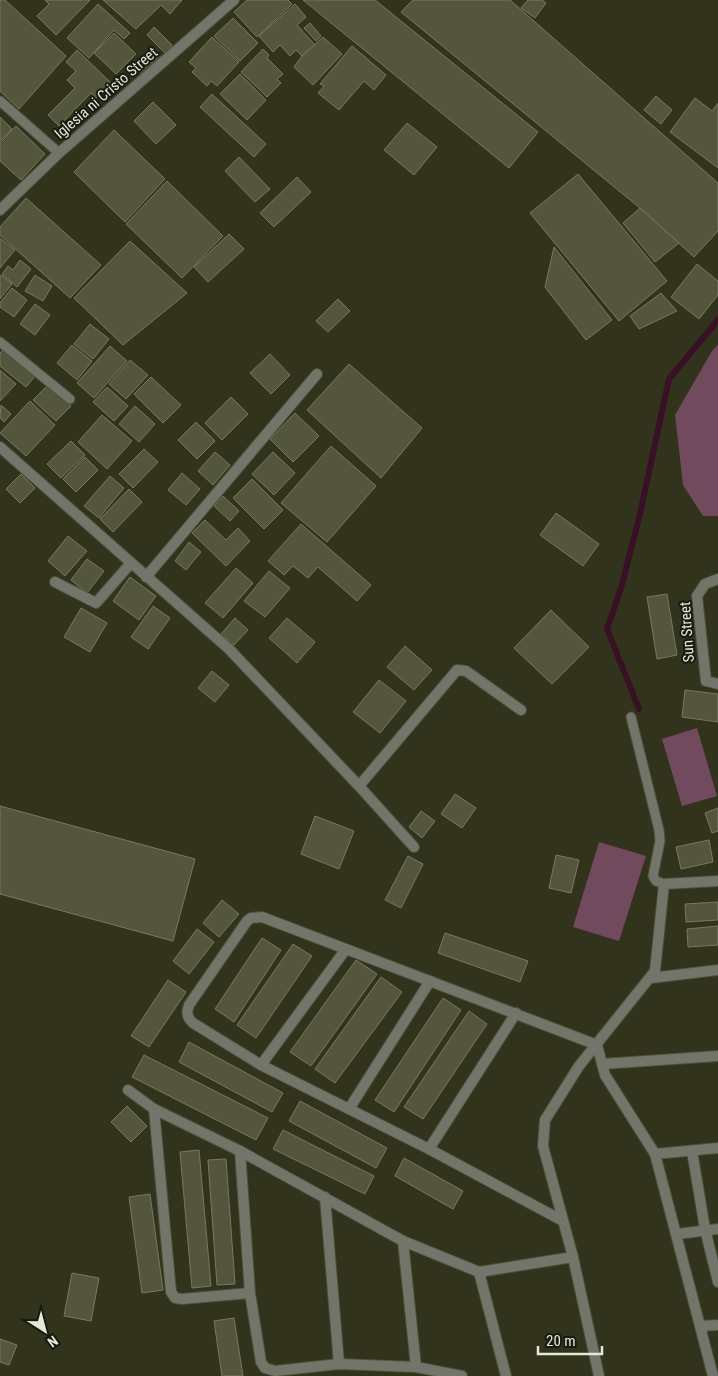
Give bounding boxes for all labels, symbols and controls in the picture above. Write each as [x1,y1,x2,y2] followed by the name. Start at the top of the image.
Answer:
[51,43,161,143] street label: Iglesia ni Cristo Street
[676,601,698,663] street label: Sun Street
[20,1306,70,1356] north arrow
[538,1324,602,1356] scale bar
[546,1332,576,1350] text: 20 m
[44,1333,61,1351] text: N

